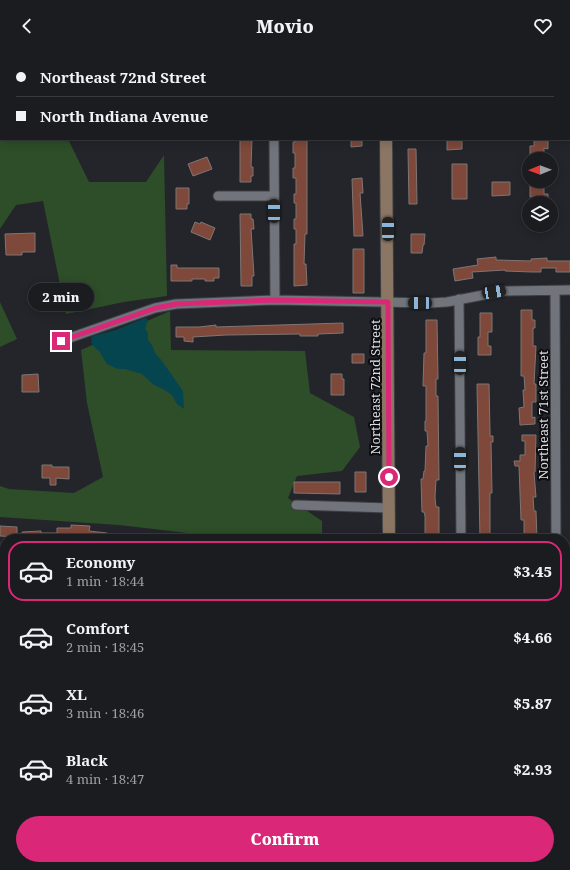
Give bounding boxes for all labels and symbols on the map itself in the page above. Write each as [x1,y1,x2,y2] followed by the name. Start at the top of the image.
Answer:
[522,152,558,188] north arrow
[268,199,280,223] car
[382,217,394,241] car
[28,283,94,311] callout: 2 min
[481,284,507,300] car
[408,297,432,309] car
[366,319,384,455] street label: Northeast 72nd Street
[52,332,70,350] route end
[534,350,552,480] street label: Northeast 71st Street
[454,351,466,375] car
[454,447,466,471] car
[380,468,398,486] route start

